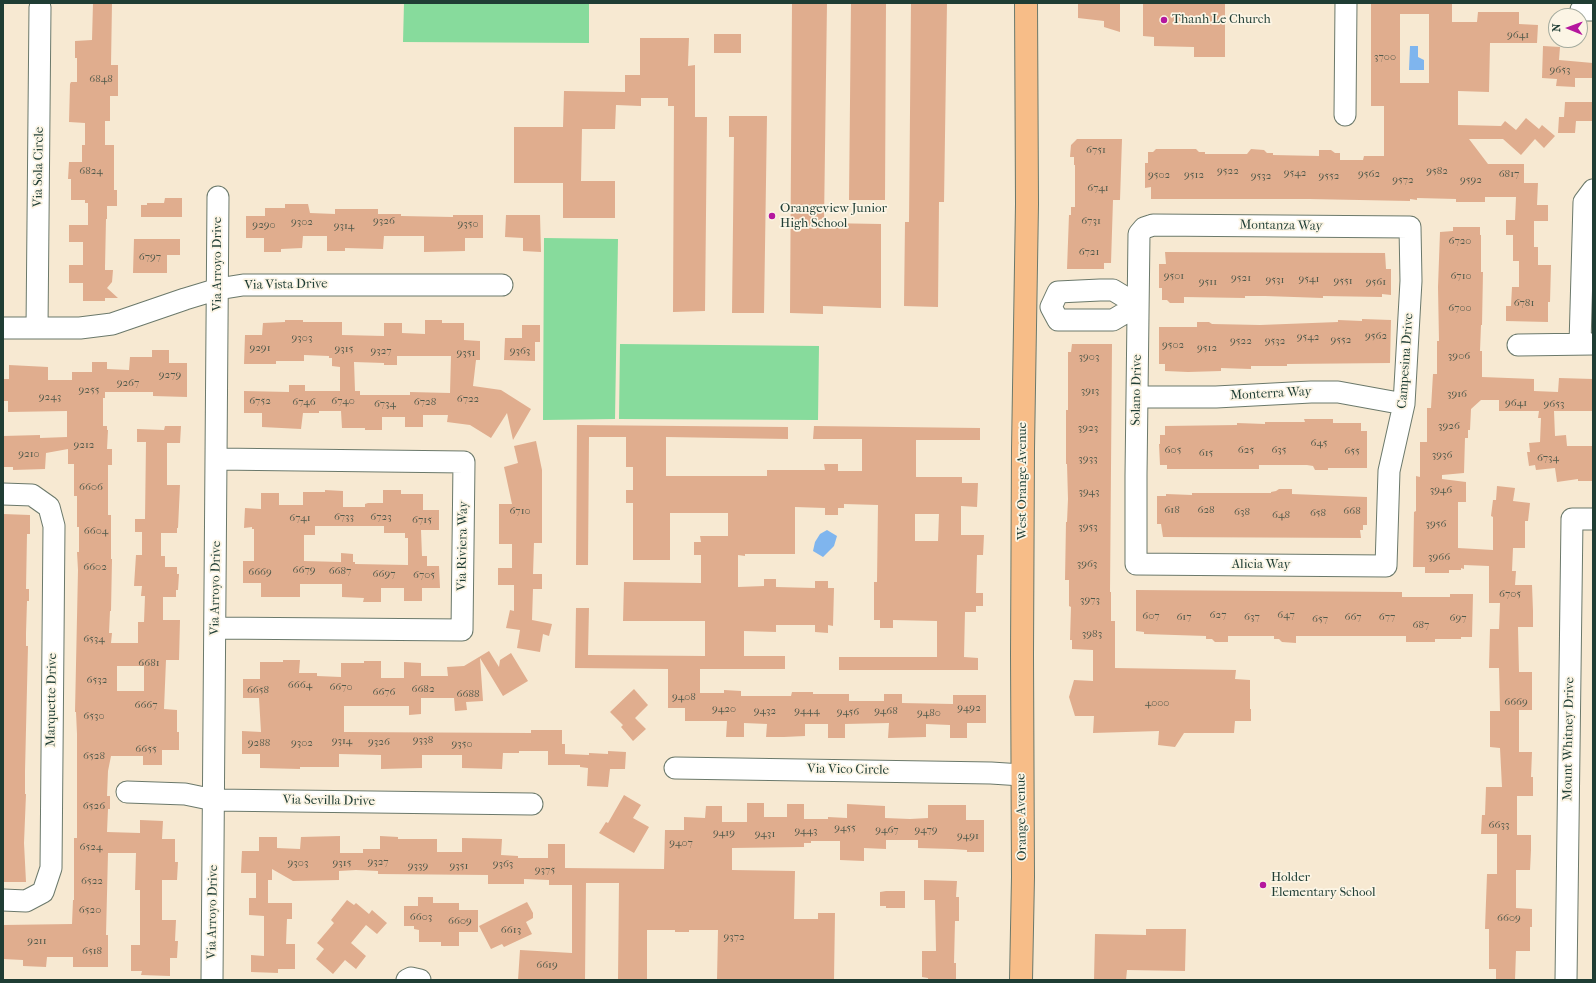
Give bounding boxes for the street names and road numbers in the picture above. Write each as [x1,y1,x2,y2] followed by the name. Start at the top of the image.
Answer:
[31,127,47,207] street label: Via Sola Circle
[210,217,226,311] street label: Via Arroyo Drive
[1239,217,1323,235] street label: Montanza Way
[244,276,328,294] street label: Via Vista Drive
[1395,313,1417,409] street label: Campesina Drive
[1129,354,1145,426] street label: Solano Drive
[1230,384,1312,404] street label: Monterra Way
[1015,422,1031,540] street label: West Orange Avenue
[454,501,472,591] street label: Via Riviera Way
[207,541,225,635] street label: Via Arroyo Drive
[1232,557,1290,573] street label: Alicia Way
[43,653,61,747] street label: Marquette Drive
[1560,677,1578,801] street label: Mount Whitney Drive
[807,761,889,779] street label: Via Vico Circle
[1013,773,1031,861] street label: Orange Avenue
[283,792,375,810] street label: Via Sevilla Drive
[204,865,222,959] street label: Via Arroyo Drive

